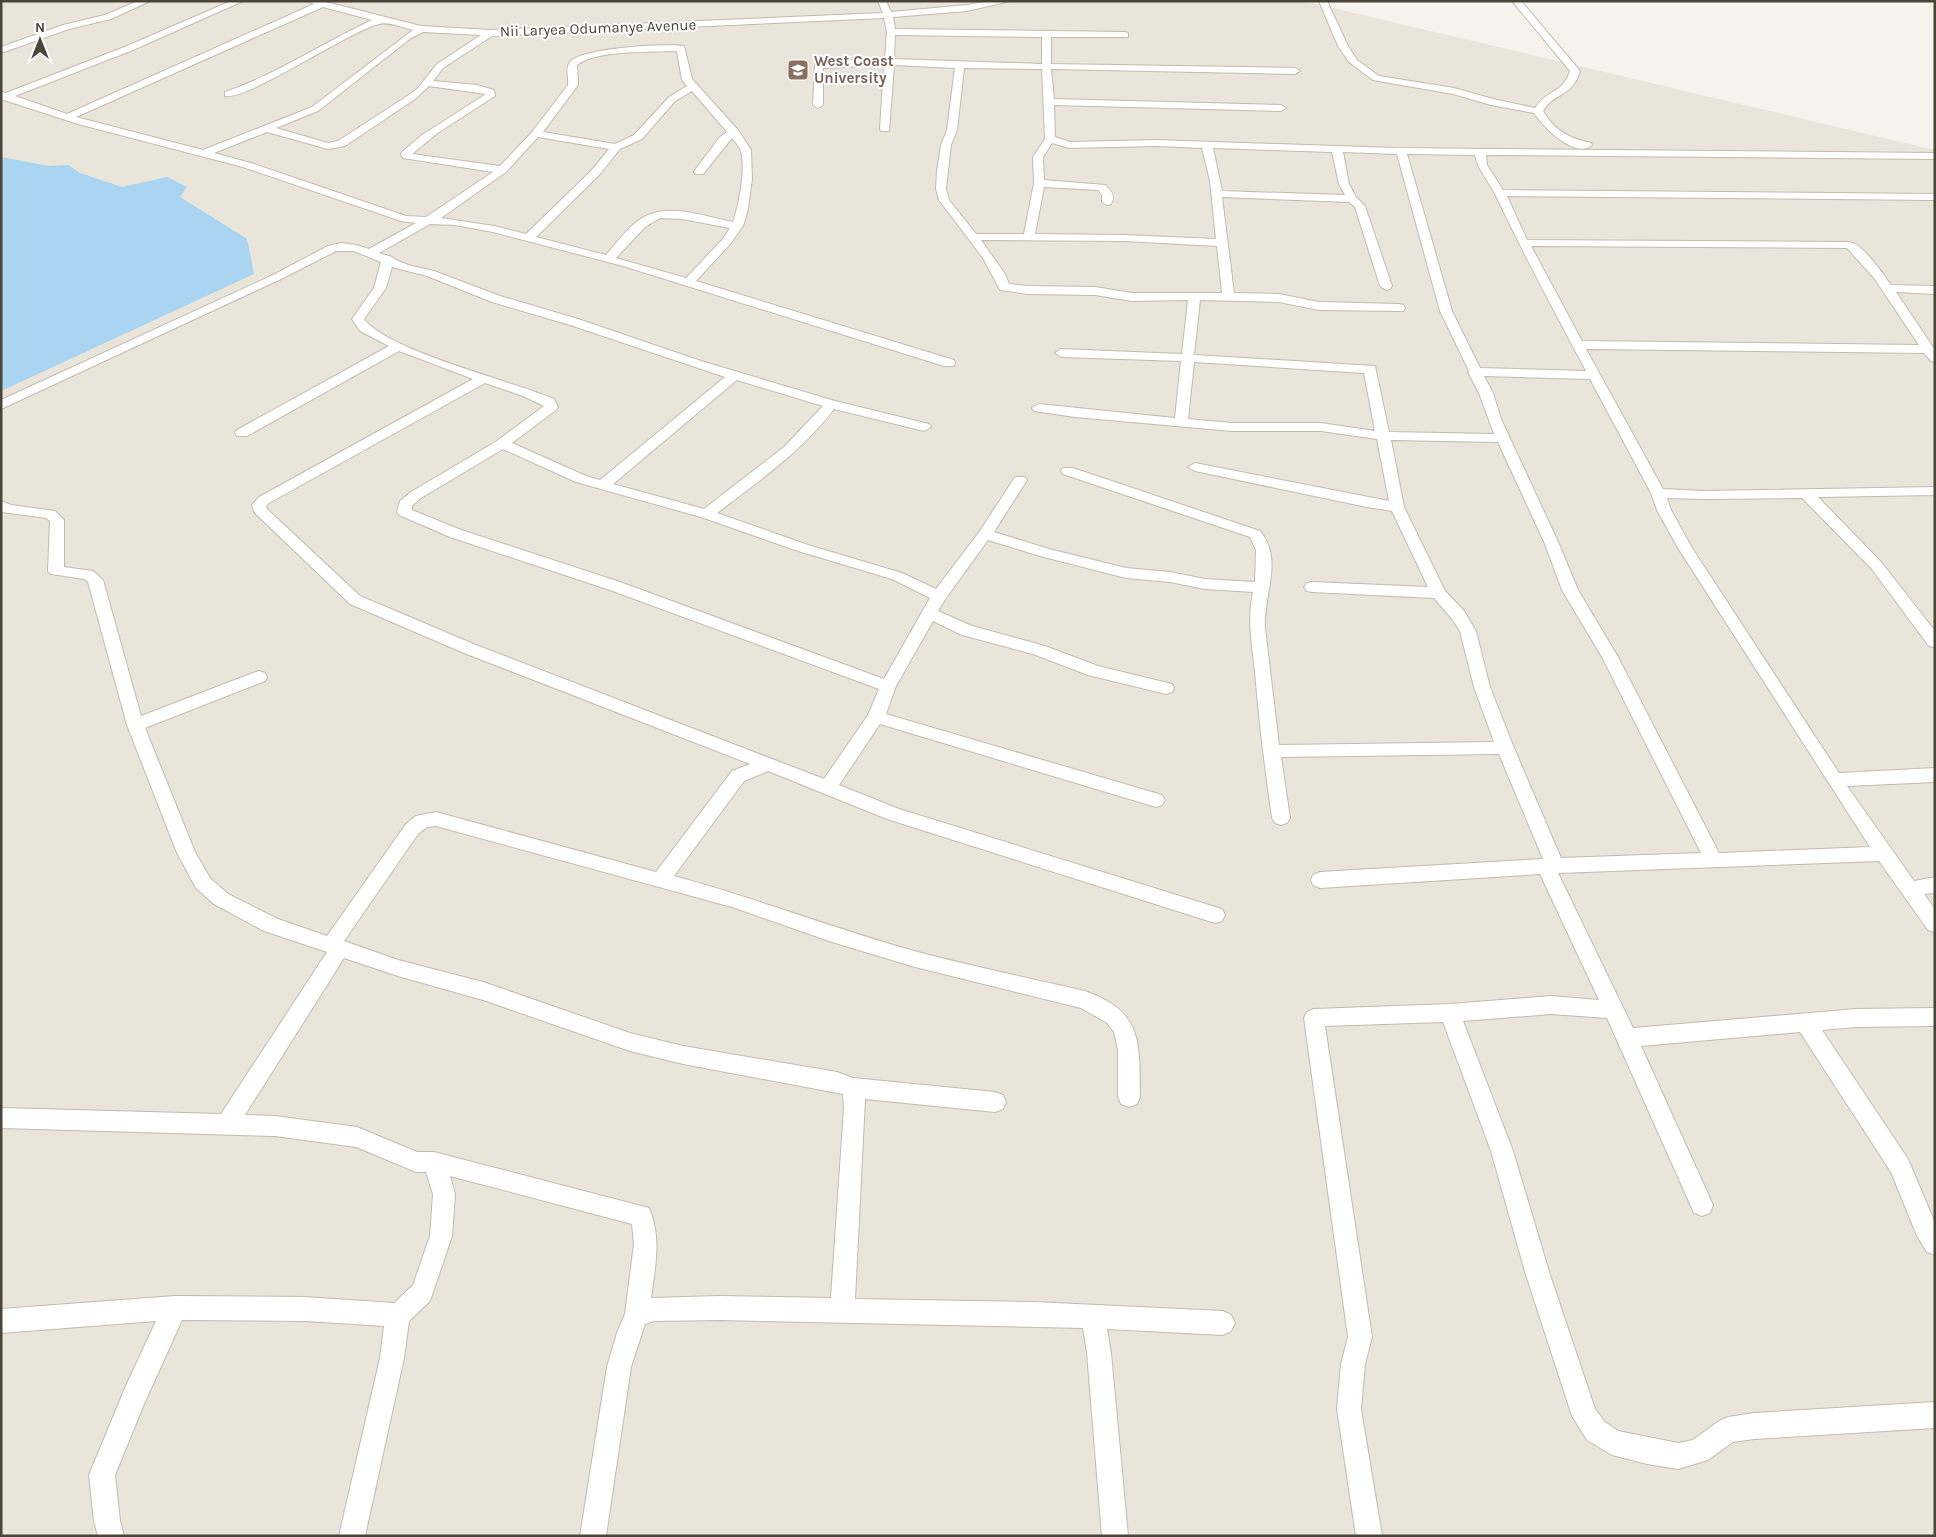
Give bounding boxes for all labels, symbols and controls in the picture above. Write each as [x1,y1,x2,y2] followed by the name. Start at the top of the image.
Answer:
[15,15,65,65] north arrow
[499,16,697,40] street label: Nii Laryea Odumanye Avenue
[35,19,45,36] text: N
[814,52,894,87] place label: West Coast University
[786,58,810,82] school or university icon: West Coast University

